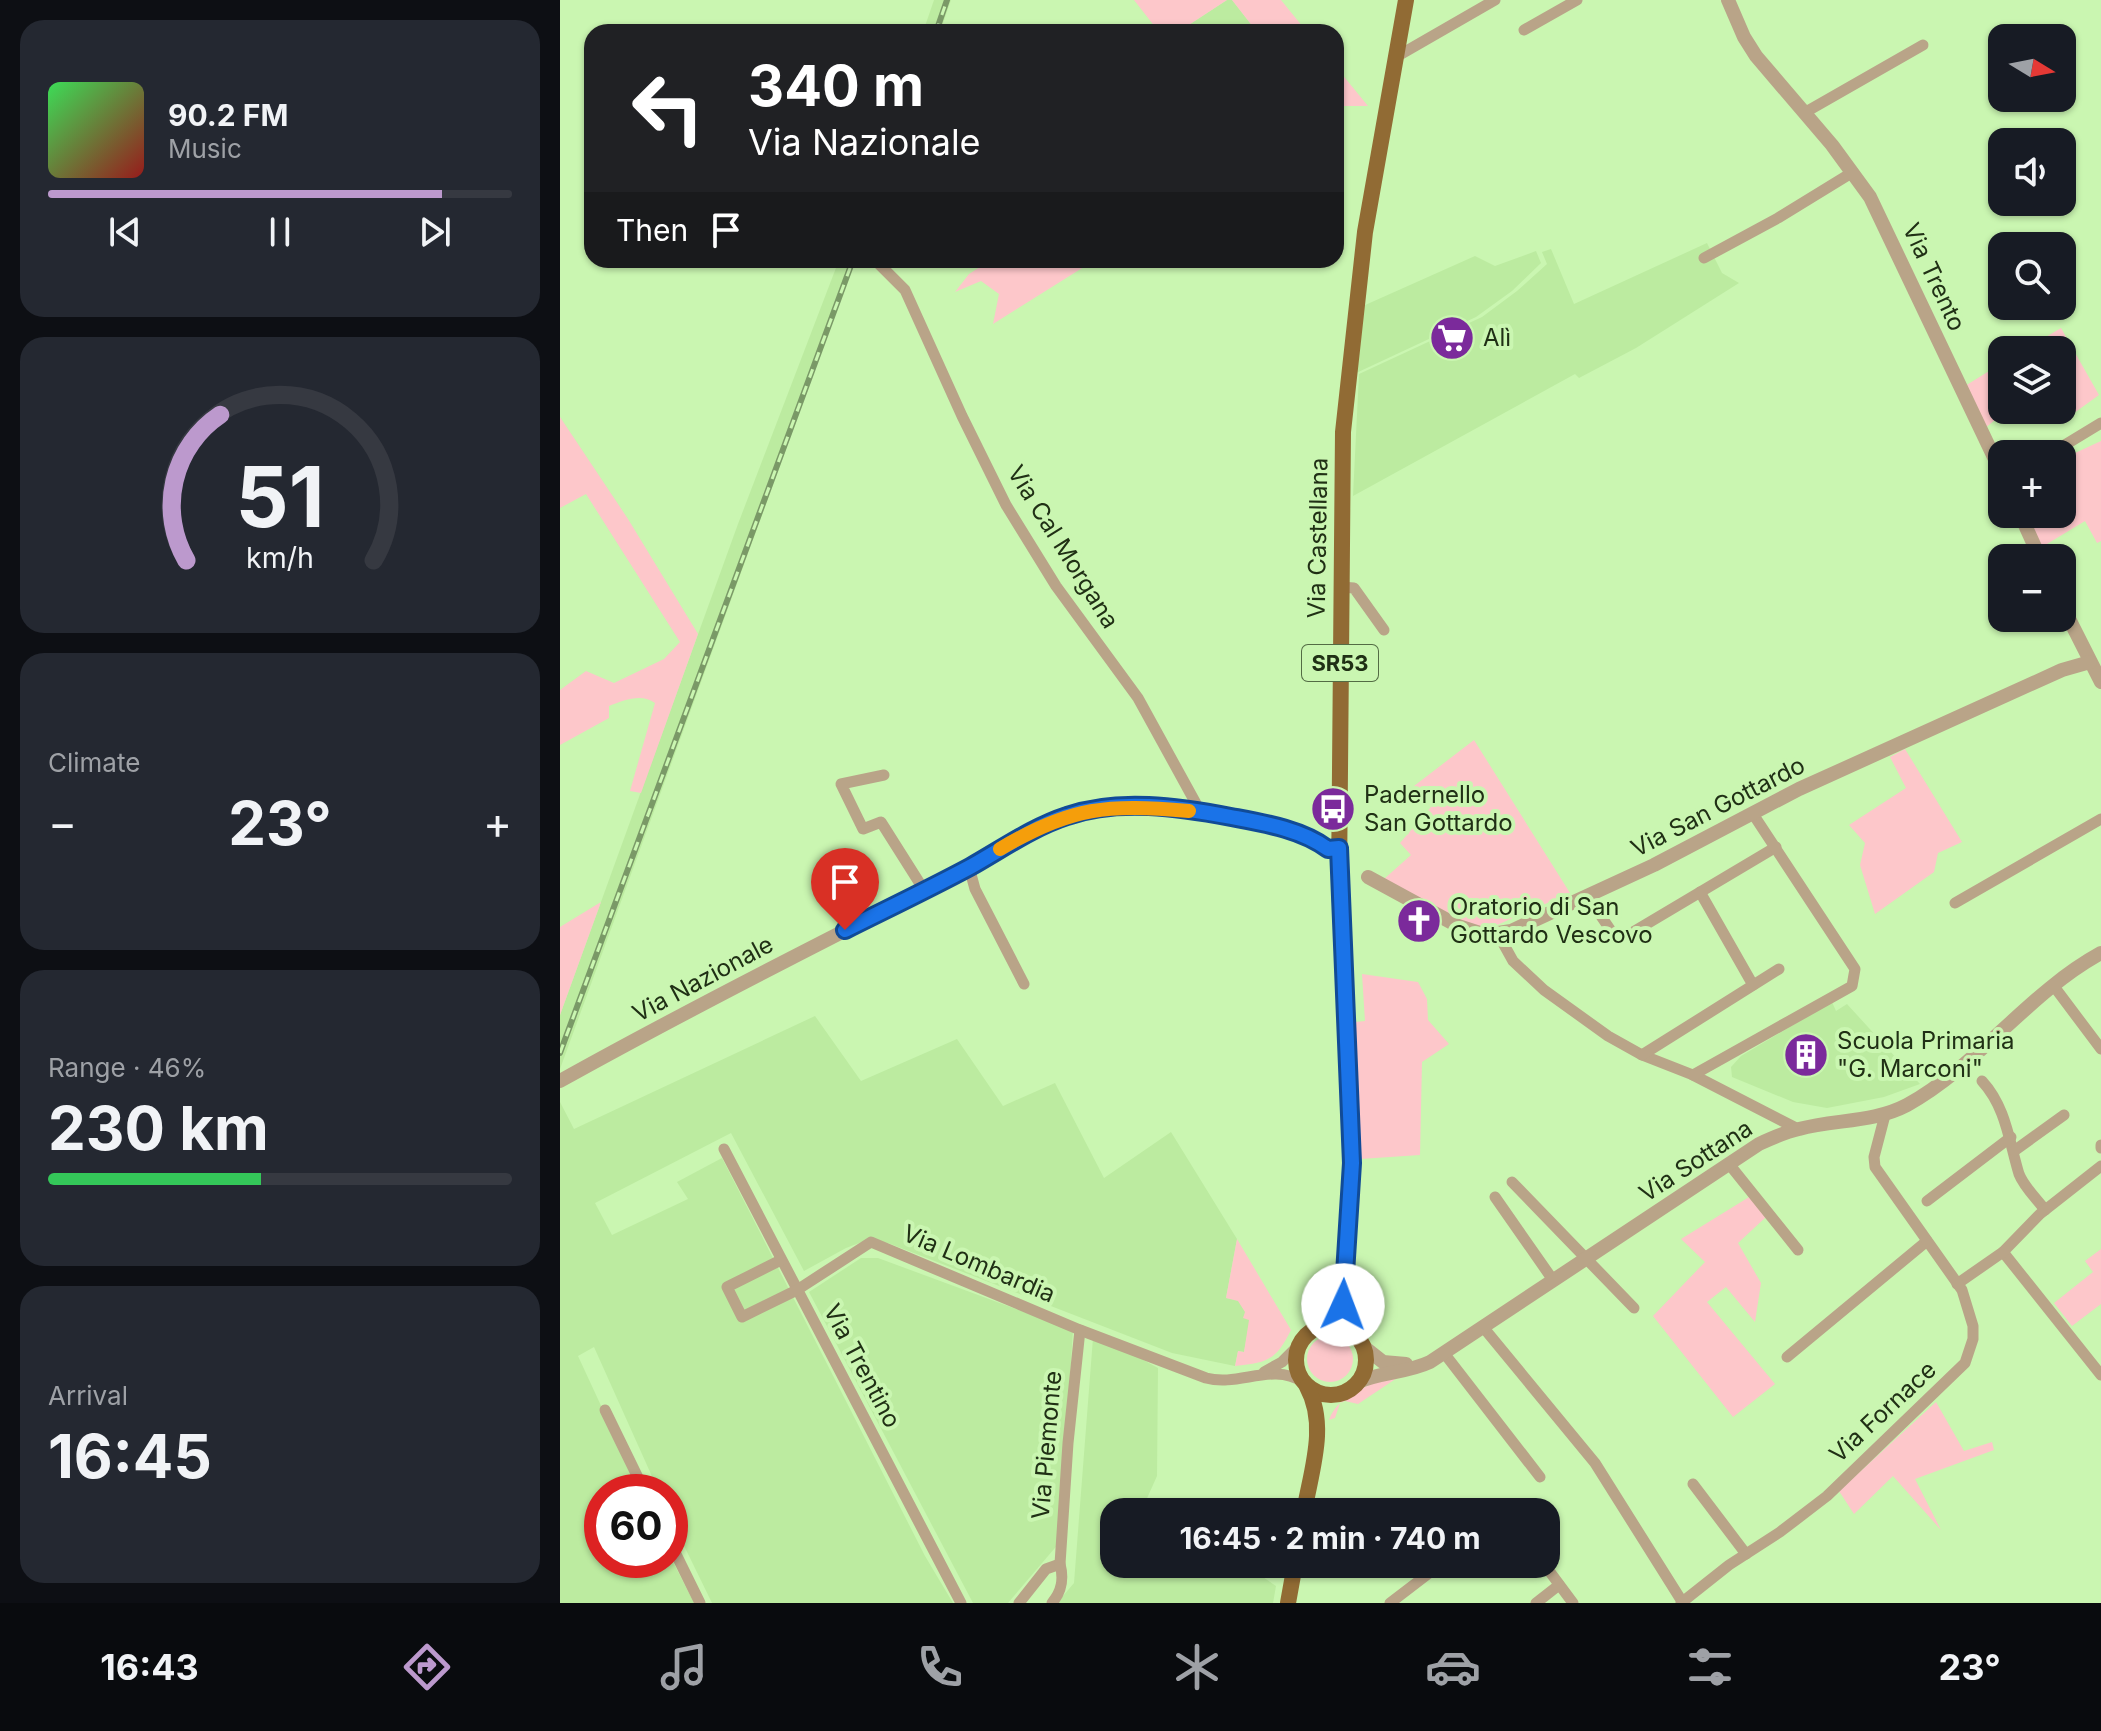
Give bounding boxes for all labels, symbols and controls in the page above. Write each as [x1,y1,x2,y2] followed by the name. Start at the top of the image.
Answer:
[1988,24,2076,112] north arrow
[1988,24,2076,632] map controls
[748,52,924,120] text: 340 m
[616,56,720,160] icon: left
[168,97,288,133] text: 90.2 FM
[748,120,981,164] text: Via Nazionale
[1988,128,2076,216] button: sound
[168,133,242,164] text: Music
[704,208,748,252] icon: arrive
[103,210,147,254] icon: previous
[258,210,302,254] icon: pause
[413,210,457,254] icon: next
[616,212,688,248] text: Then
[1897,218,1972,335] street label: Via Trento
[1988,232,2076,320] button: search
[1428,314,1476,362] supermarket icon: Alì
[1483,323,1511,352] place label: Alì
[1988,336,2076,424] button: layers
[1988,440,2076,528] button: +
[235,445,325,546] text: 51
[1302,457,1333,619] street label: Via Castellana
[1002,460,1125,634] street label: Via Cal Morgana
[246,540,314,575] text: km/h
[1988,544,2076,632] button: −
[1302,645,1378,681] road number: SR53
[48,747,140,778] text: Climate
[1626,750,1810,863] street label: Via San Gottardo
[1364,780,1513,837] place label: Padernello San Gottardo
[1309,785,1357,833] bus stop icon: Padernello San Gottardo
[228,787,332,859] text: 23°
[48,796,77,850] text: −
[483,796,512,850] text: +
[811,848,879,930] pin
[823,860,867,904] icon: arrive
[1450,892,1653,949] place label: Oratorio di San Gottardo Vescovo
[1395,897,1443,945] church icon: Oratorio di San Gottardo Vescovo
[627,929,778,1028] street label: Via Nazionale
[1837,1026,2014,1083] place label: Scuola Primaria "G. Marconi"
[1782,1031,1830,1079] building icon: Scuola Primaria "G. Marconi"
[48,1052,206,1083] text: Range · 46%
[48,1092,269,1164] text: 230 km
[1634,1113,1758,1208] street label: Via Sottana
[899,1218,1060,1309] street label: Via Lombardia
[1301,1263,1385,1347] position arrow
[818,1299,907,1433] street label: Via Trentino
[1823,1355,1942,1468] street label: Via Fornace
[1026,1370,1067,1520] street label: Via Piemonte
[48,1380,128,1411] text: Arrival
[48,1420,212,1492] text: 16:45
[584,1474,688,1578] speed limit sign: 60
[1179,1520,1481,1556] text: 16:45 · 2 min · 740 m
[399,1639,455,1695] icon: directions
[656,1639,712,1695] icon: music
[912,1639,968,1695] icon: phone
[1169,1639,1225,1695] icon: climate
[1425,1639,1481,1695] icon: car
[1682,1639,1738,1695] icon: filters
[100,1645,199,1689] text: 16:43
[1939,1645,2001,1689] text: 23°

